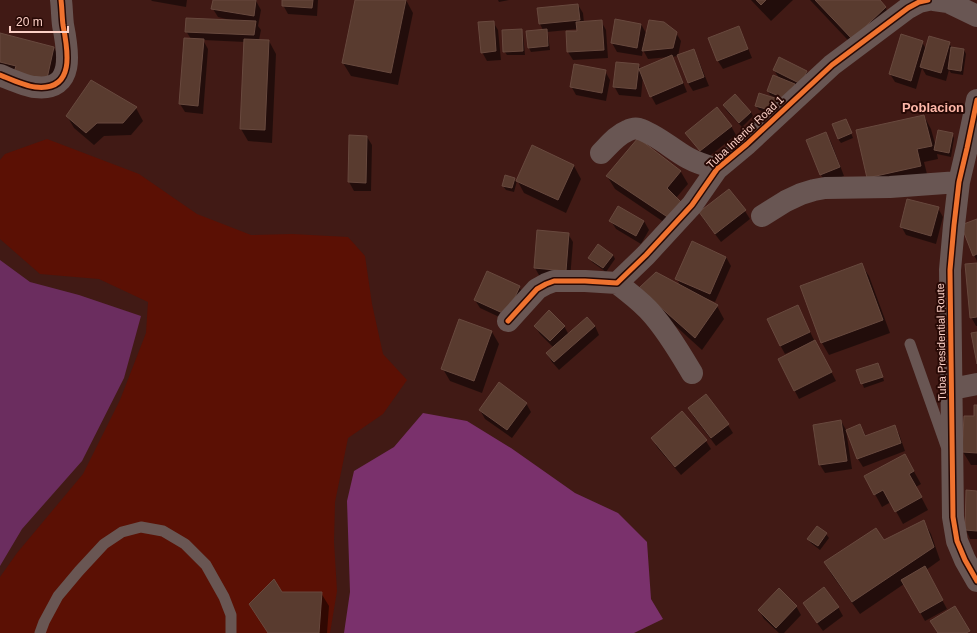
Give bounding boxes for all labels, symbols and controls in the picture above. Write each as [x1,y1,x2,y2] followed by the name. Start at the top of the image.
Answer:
[10,8,68,34] scale bar
[16,15,43,29] text: 20 m
[704,93,786,171] street label: Tuba Interior Road 1
[902,100,964,115] district label: Poblacion
[934,283,948,401] street label: Tuba Presidential Route

